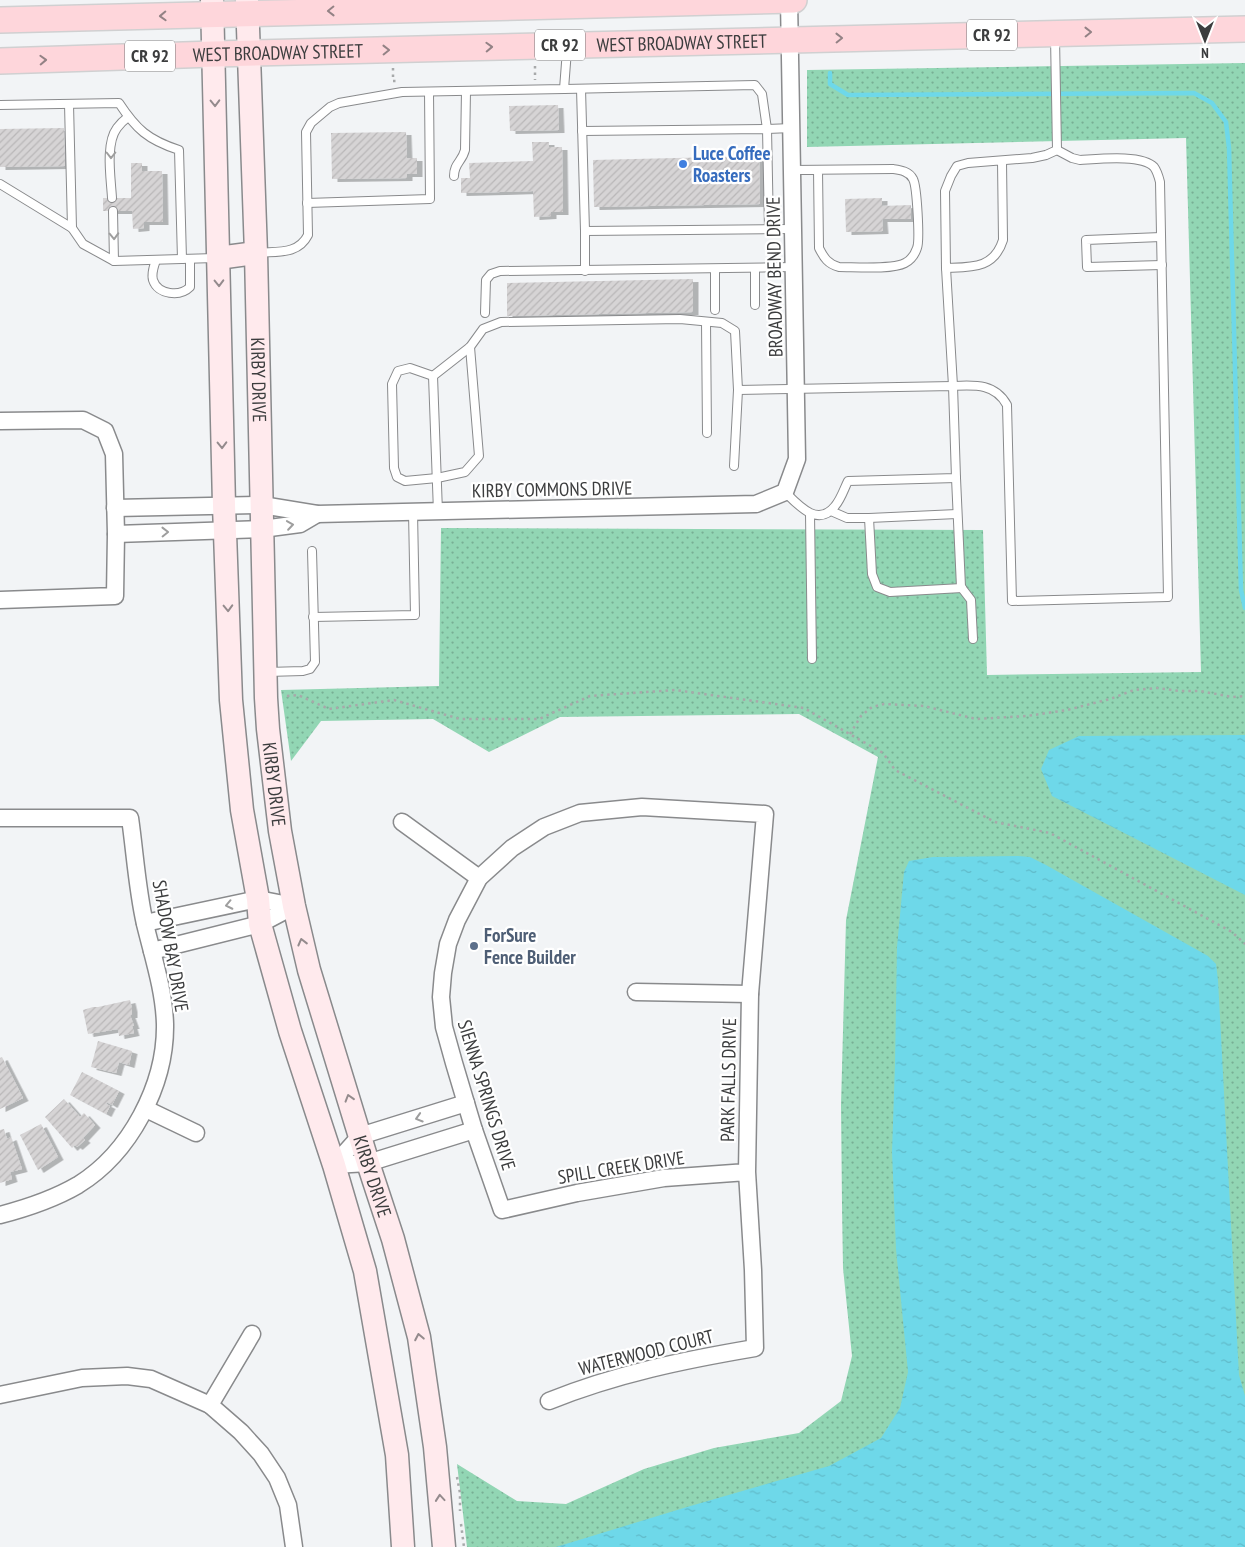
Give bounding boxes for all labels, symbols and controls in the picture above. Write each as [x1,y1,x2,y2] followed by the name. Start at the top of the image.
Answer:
[327,6,334,16] one-way arrow
[159,10,167,21] one-way arrow
[1180,15,1230,65] north arrow
[967,20,1017,50] road number: CR 92
[1085,27,1093,38] one-way arrow
[596,29,768,57] street label: WEST BROADWAY STREET
[535,30,585,60] road number: CR 92
[835,33,843,44] one-way arrow
[192,38,364,67] street label: WEST BROADWAY STREET
[125,40,175,72] road number: CR 92
[486,42,493,52] one-way arrow
[1201,44,1209,62] text: N
[382,45,390,55] one-way arrow
[40,55,47,65] one-way arrow
[210,100,220,107] one-way arrow
[693,141,771,187] place label: Luce Coffee Roasters
[106,151,116,159] one-way arrow
[677,158,689,170] marker: Luce Coffee Roasters
[761,197,787,357] street label: BROADWAY BEND DRIVE
[108,232,119,240] one-way arrow
[213,279,224,287] one-way arrow
[246,337,272,422] street label: KIRBY DRIVE
[217,442,228,450] one-way arrow
[472,476,632,502] street label: KIRBY COMMONS DRIVE
[286,521,294,531] one-way arrow
[161,527,169,538] one-way arrow
[223,604,233,612] one-way arrow
[258,741,291,828] street label: KIRBY DRIVE
[148,878,194,1014] street label: SHADOW BAY DRIVE
[224,900,233,910] one-way arrow
[484,923,576,969] place label: ForSure Fence Builder
[297,937,308,946] one-way arrow
[468,940,480,952] marker: ForSure Fence Builder
[453,1017,521,1173] street label: SIENNA SPRINGS DRIVE
[715,1018,741,1142] street label: PARK FALLS DRIVE
[344,1094,354,1102] one-way arrow
[416,1112,424,1122] one-way arrow
[348,1132,397,1220] street label: KIRBY DRIVE
[556,1145,686,1189] street label: SPILL CREEK DRIVE
[576,1324,716,1380] street label: WATERWOOD COURT
[414,1333,424,1342] one-way arrow
[434,1494,445,1502] one-way arrow

